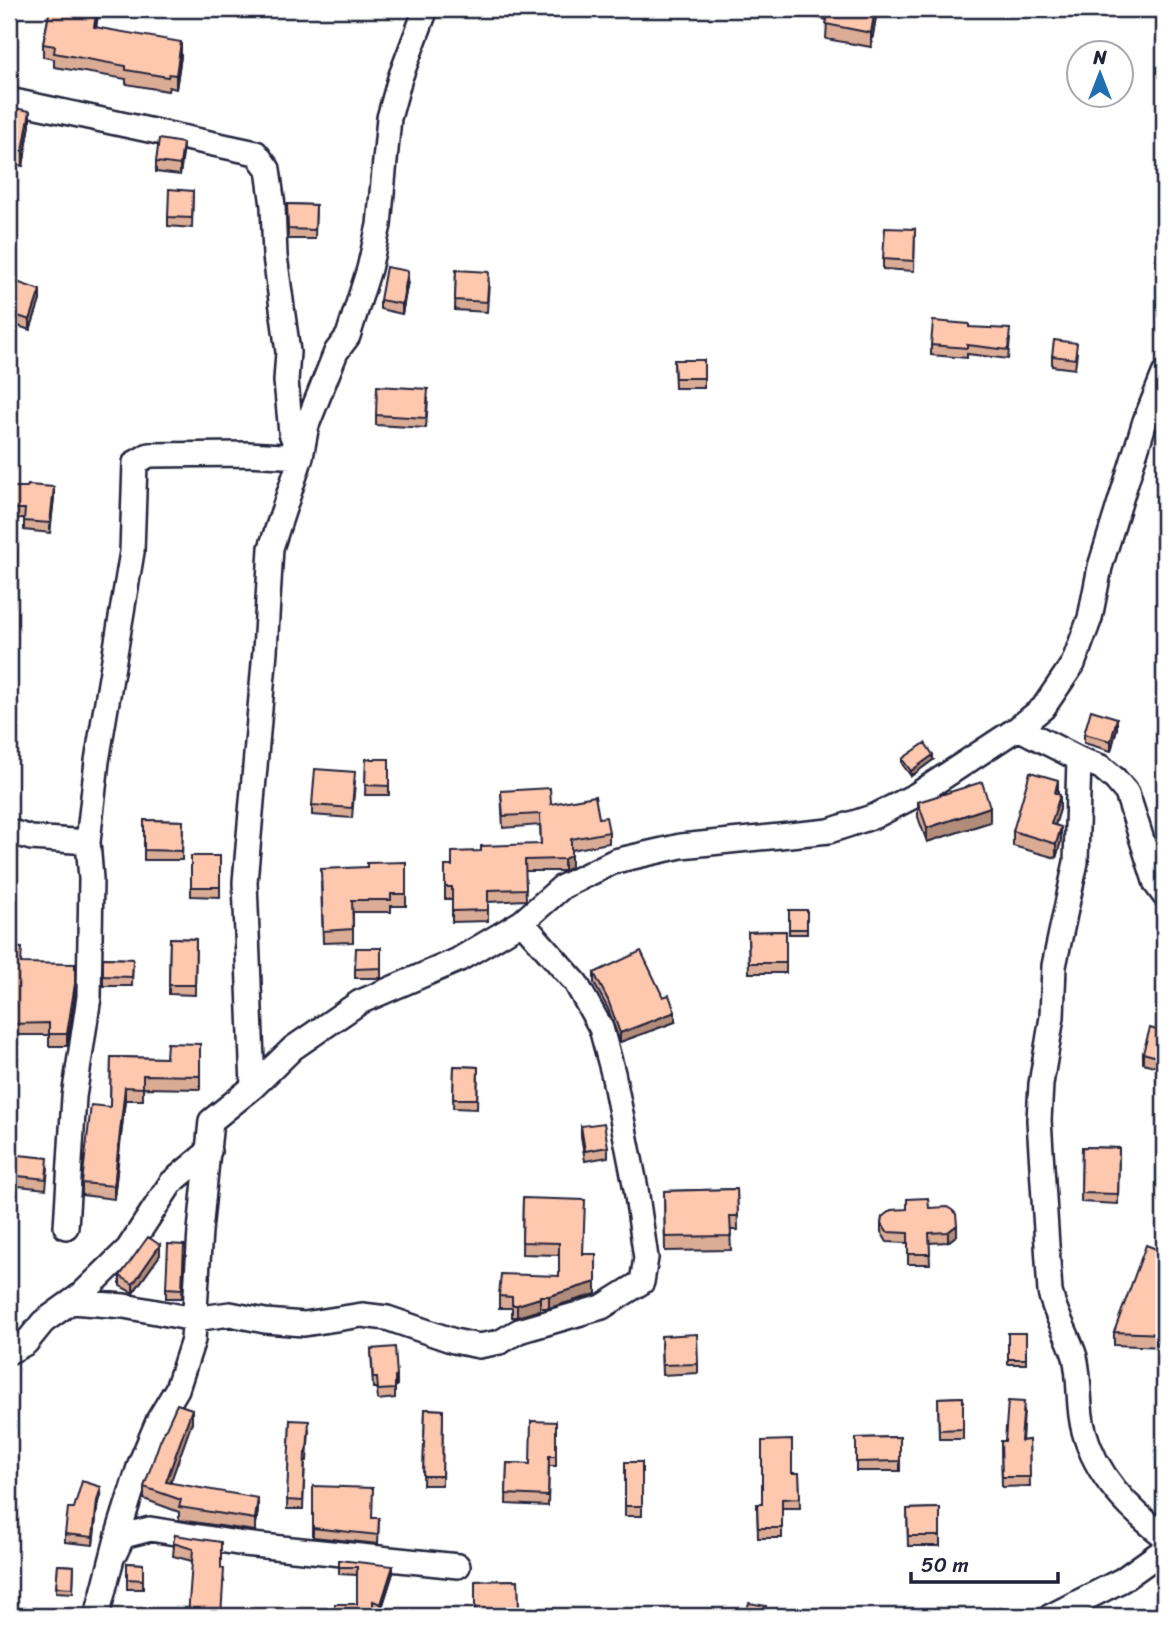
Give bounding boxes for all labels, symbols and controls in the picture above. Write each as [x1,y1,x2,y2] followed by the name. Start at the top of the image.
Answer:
[1064,38,1134,108] north arrow
[1092,41,1107,74] text: N
[911,1541,1058,1585] scale bar
[921,1546,969,1584] text: 50 m

